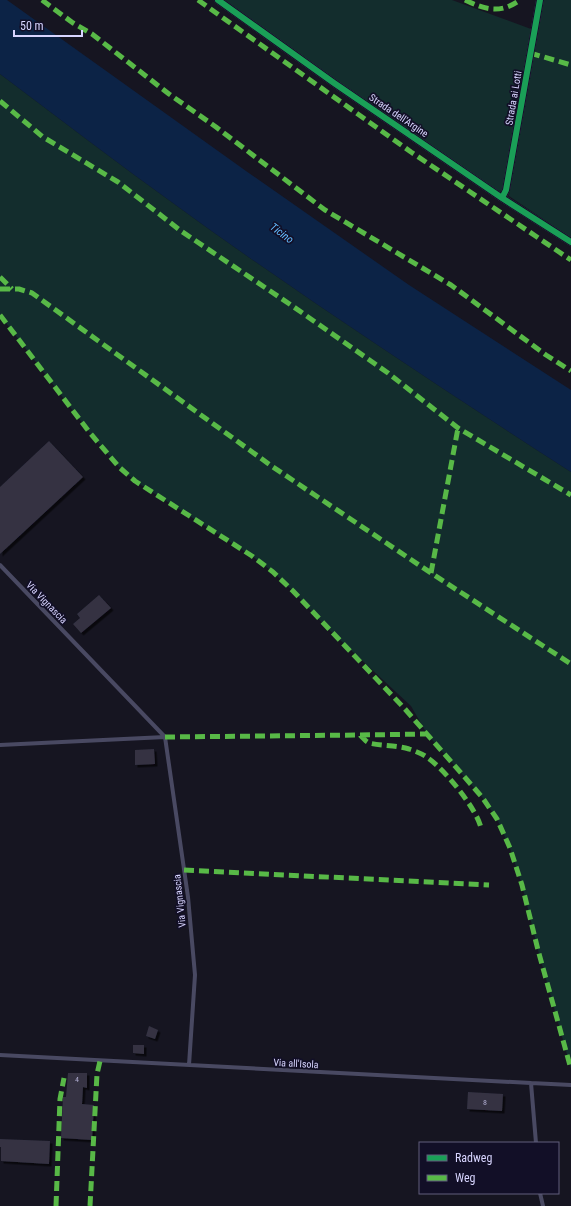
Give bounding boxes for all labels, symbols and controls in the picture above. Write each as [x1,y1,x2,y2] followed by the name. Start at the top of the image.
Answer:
[14,12,82,38] scale bar
[20,19,44,33] text: 50 m
[503,70,524,126] street label: Strada ai Lotti
[367,92,431,139] street label: Strada dell'Argine
[267,221,296,246] water label: Ticino
[24,579,69,626] street label: Via Vignascia
[171,873,188,928] street label: Via Vignascia
[273,1057,319,1070] street label: Via all'Isola
[75,1075,79,1084] house number: 4
[483,1098,487,1107] house number: 8
[419,1142,559,1194] legend
[455,1151,492,1165] text: Radweg
[455,1171,476,1185] text: Weg

